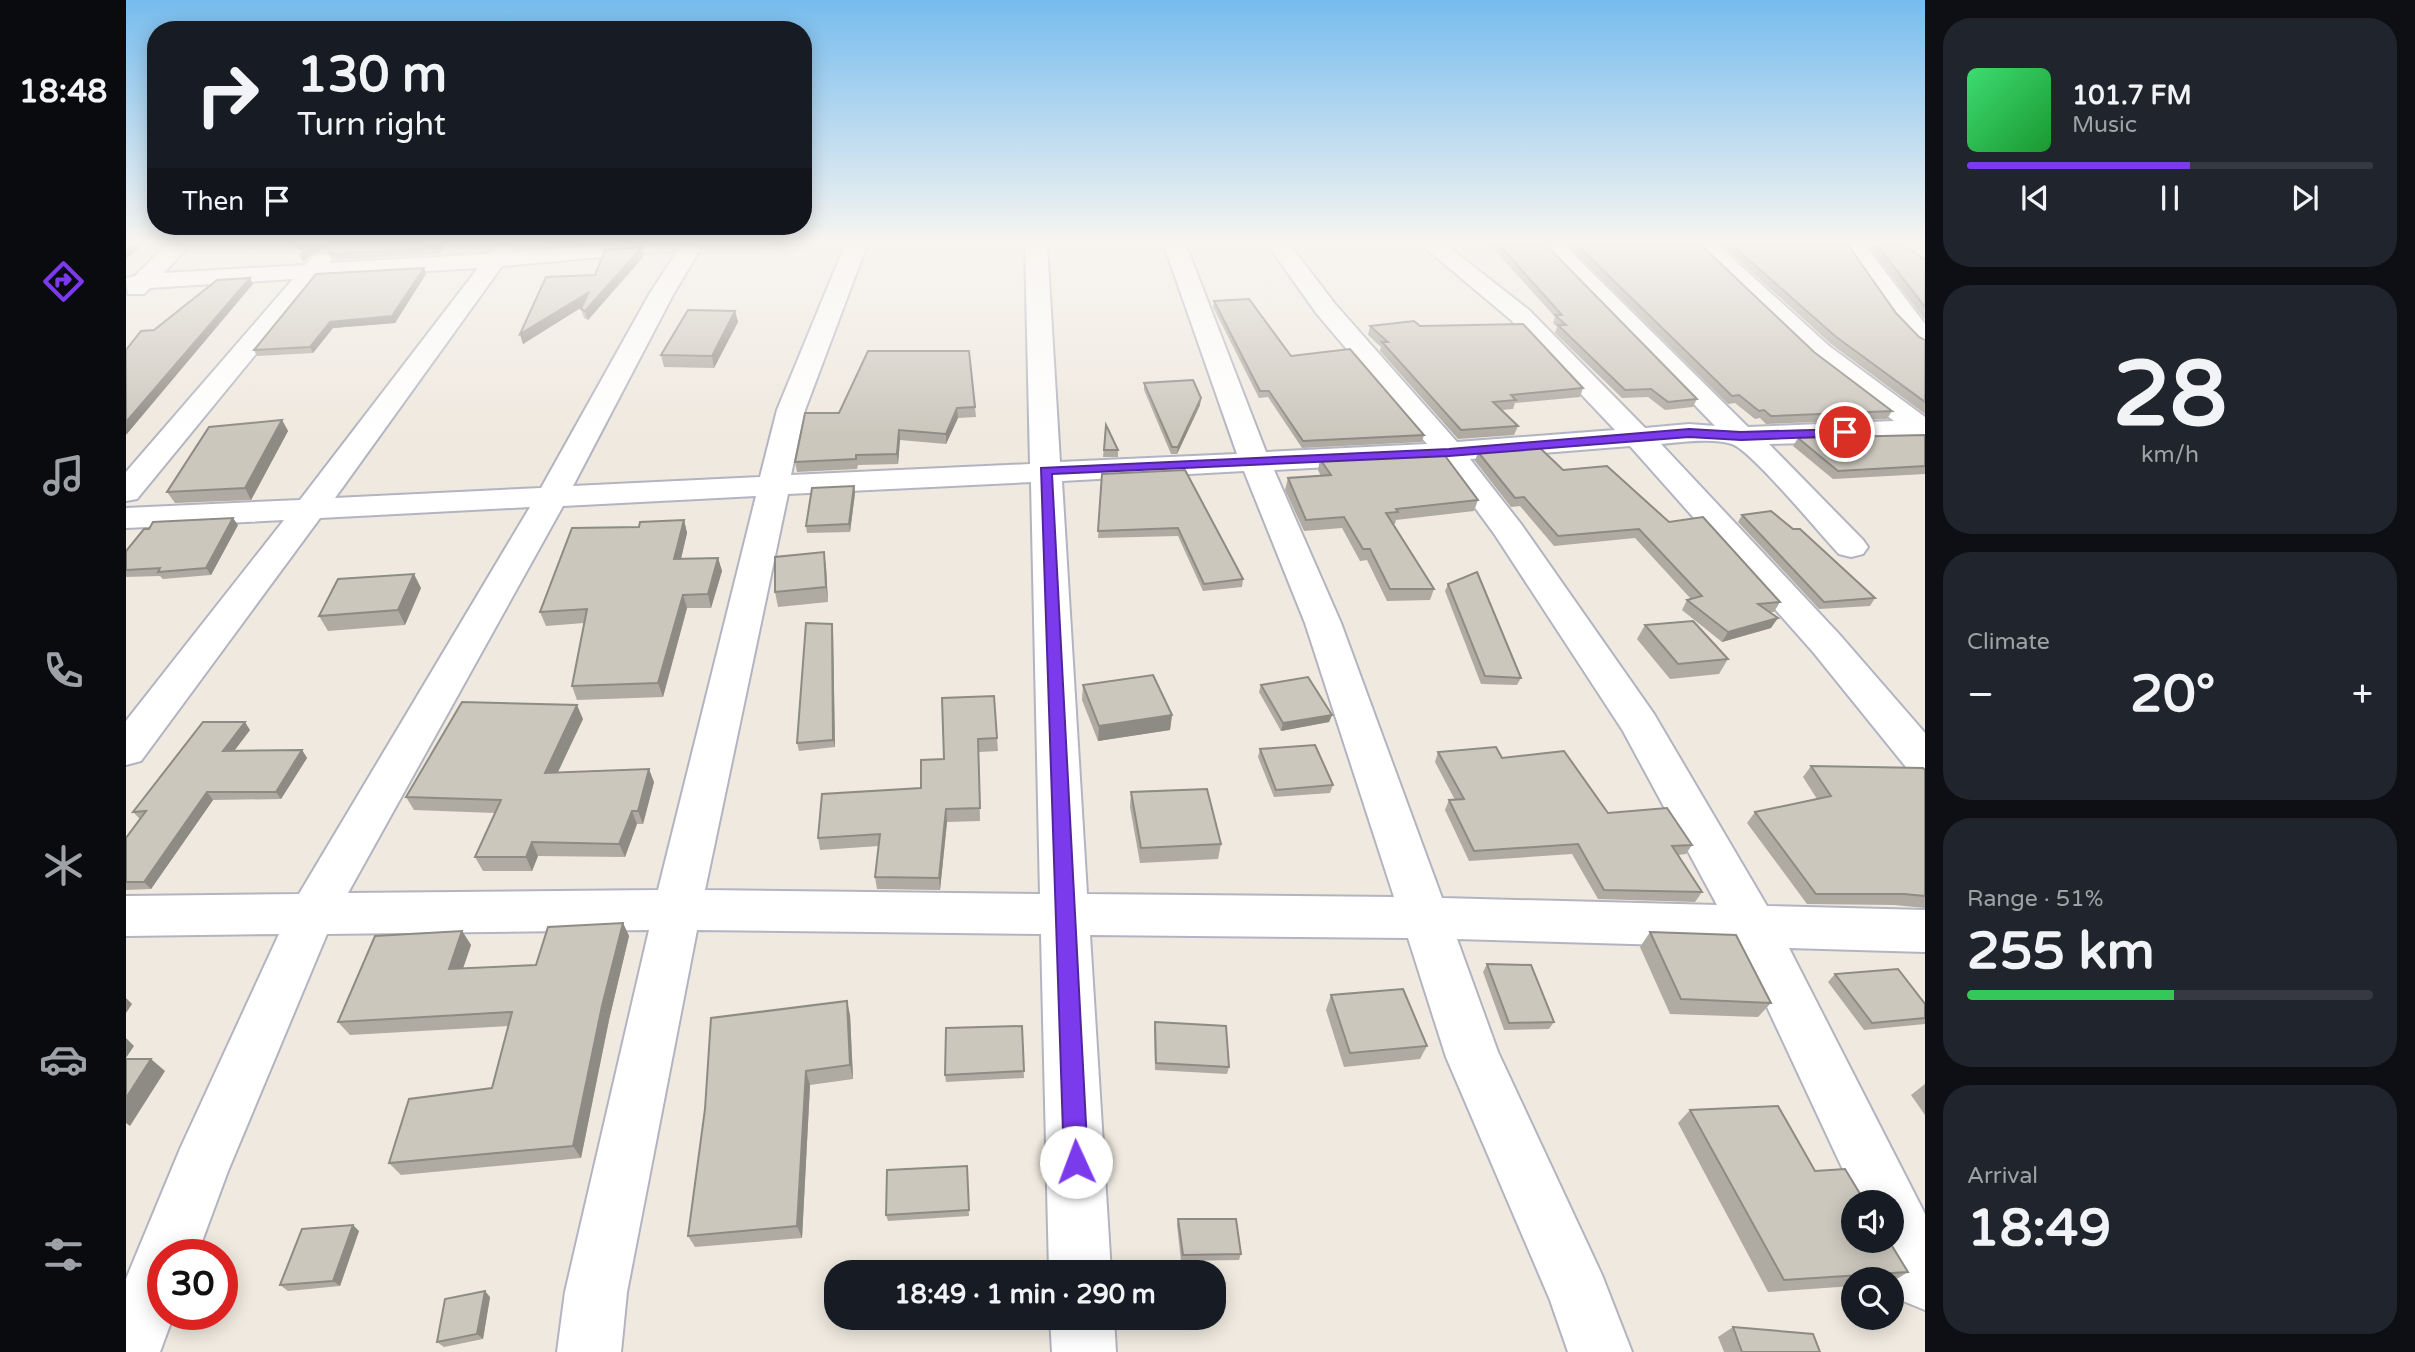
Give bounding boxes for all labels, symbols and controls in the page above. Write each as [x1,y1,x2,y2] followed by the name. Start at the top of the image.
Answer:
[297,46,447,105] text: 130 m
[182,49,273,140] icon: right
[19,73,107,111] text: 18:48
[2072,80,2192,111] text: 101.7 FM
[297,106,446,144] text: Turn right
[2072,111,2137,139] text: Music
[2016,179,2054,217] icon: previous
[2151,179,2189,217] icon: pause
[2286,179,2324,217] icon: next
[258,182,296,220] icon: arrive
[182,186,244,217] text: Then
[39,257,88,306] icon: directions
[2113,340,2227,450] text: 28
[1815,402,1875,462] pin
[1826,413,1864,451] icon: arrive
[2141,441,2199,469] text: km/h
[39,451,88,500] icon: music
[1967,628,2050,656] text: Climate
[39,646,88,695] icon: phone
[2130,663,2215,726] text: 20°
[1967,672,1994,718] text: −
[2352,672,2373,718] text: +
[39,841,88,890] icon: climate
[1967,885,2103,913] text: Range · 51%
[1967,920,2155,983] text: 255 km
[39,1035,88,1084] icon: car
[1039,1125,1113,1199] position arrow
[1967,1162,2038,1190] text: Arrival
[1841,1190,1904,1330] map controls
[1841,1190,1904,1253] button: sound
[1967,1197,2111,1260] text: 18:49
[39,1230,88,1279] icon: filters
[147,1239,238,1330] speed limit sign: 30
[1841,1267,1904,1330] button: search
[894,1279,1156,1310] text: 18:49 · 1 min · 290 m

